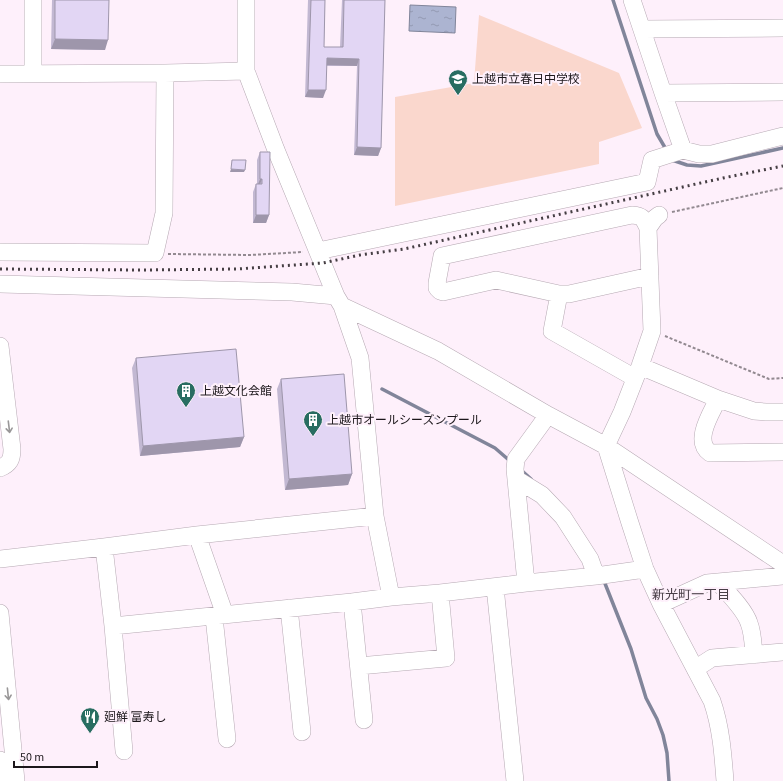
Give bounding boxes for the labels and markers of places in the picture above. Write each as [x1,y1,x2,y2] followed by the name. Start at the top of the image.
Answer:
[447,68,469,96] school or university icon: 上越市立春日中学校
[472,71,580,88] place label: 上越市立春日中学校
[175,380,197,408] building icon: 上越文化会館
[200,383,272,400] place label: 上越文化会館
[302,409,324,437] building icon: 上越市オールシーズンプール
[327,412,482,429] place label: 上越市オールシーズンプール
[79,706,101,734] restaurant icon: 廻鮮 富寿し
[104,709,166,726] place label: 廻鮮 富寿し

